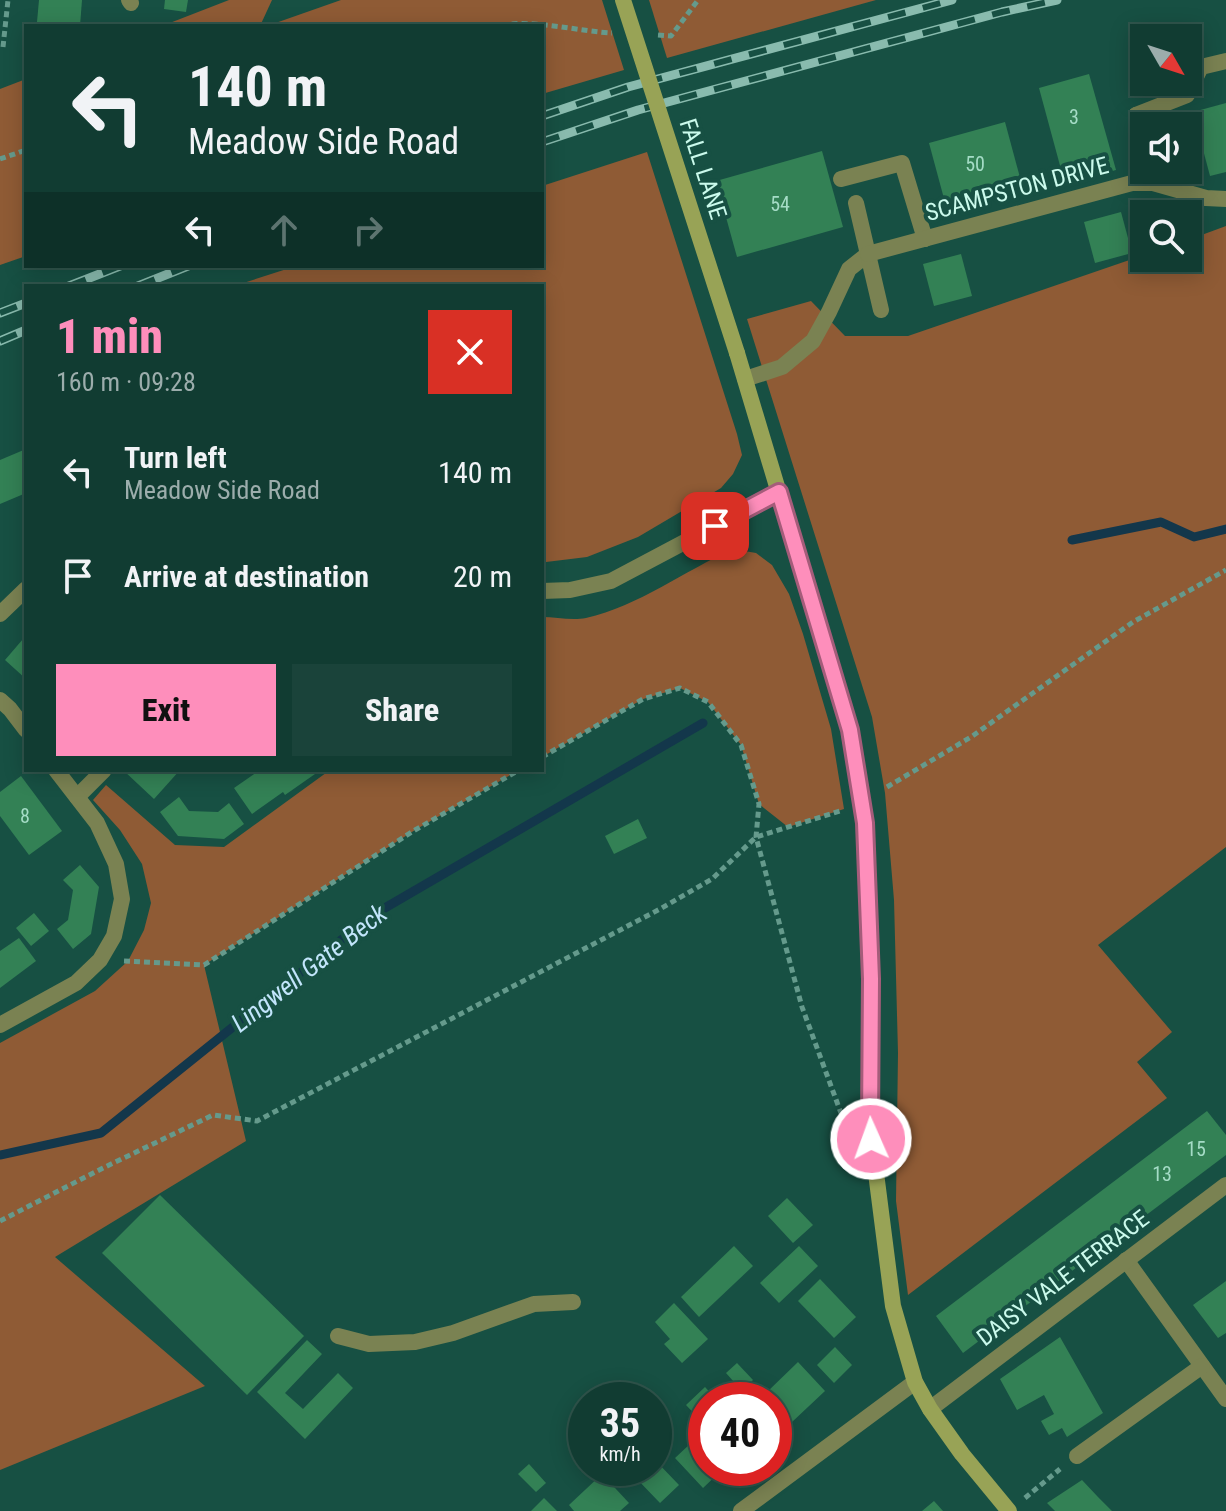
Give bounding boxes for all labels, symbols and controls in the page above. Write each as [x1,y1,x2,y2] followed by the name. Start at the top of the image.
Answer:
[1130,24,1202,96] north arrow
[1130,24,1202,272] map controls
[188,54,327,120] text: 140 m
[56,56,160,160] icon: left
[1069,105,1079,129] house number: 3
[1130,112,1202,184] button: sound
[674,115,732,223] street label: FALL LANE
[188,121,459,163] text: Meadow Side Road
[922,151,1112,227] street label: SCAMPSTON DRIVE
[965,152,985,176] house number: 50
[770,192,790,216] house number: 54
[1130,200,1202,272] button: search
[178,208,222,252] icon: left
[262,208,306,252] icon: ahead
[346,208,390,252] icon: right
[56,308,163,365] text: 1 min
[428,310,512,394] button: close
[56,367,196,397] text: 160 m · 09:28
[124,440,227,475] text: Turn left
[56,450,100,494] icon: left
[438,455,512,490] text: 140 m
[124,475,320,505] text: Meadow Side Road
[681,492,749,560] pin
[693,504,737,548] icon: arrive
[56,554,100,598] icon: arrive
[124,559,369,594] text: Arrive at destination
[453,559,512,594] text: 20 m
[56,664,276,756] button: Exit
[292,664,512,756] button: Share
[20,804,30,828] house number: 8
[225,898,393,1038] water label: Lingwell Gate Beck
[829,1097,913,1181] position arrow
[1186,1137,1206,1161] house number: 15
[1152,1162,1172,1186] house number: 13
[972,1204,1154,1352] street label: DAISY VALE TERRACE
[688,1382,792,1486] speed limit sign: 40
[600,1400,640,1447] text: 35
[599,1442,641,1466] text: km/h

